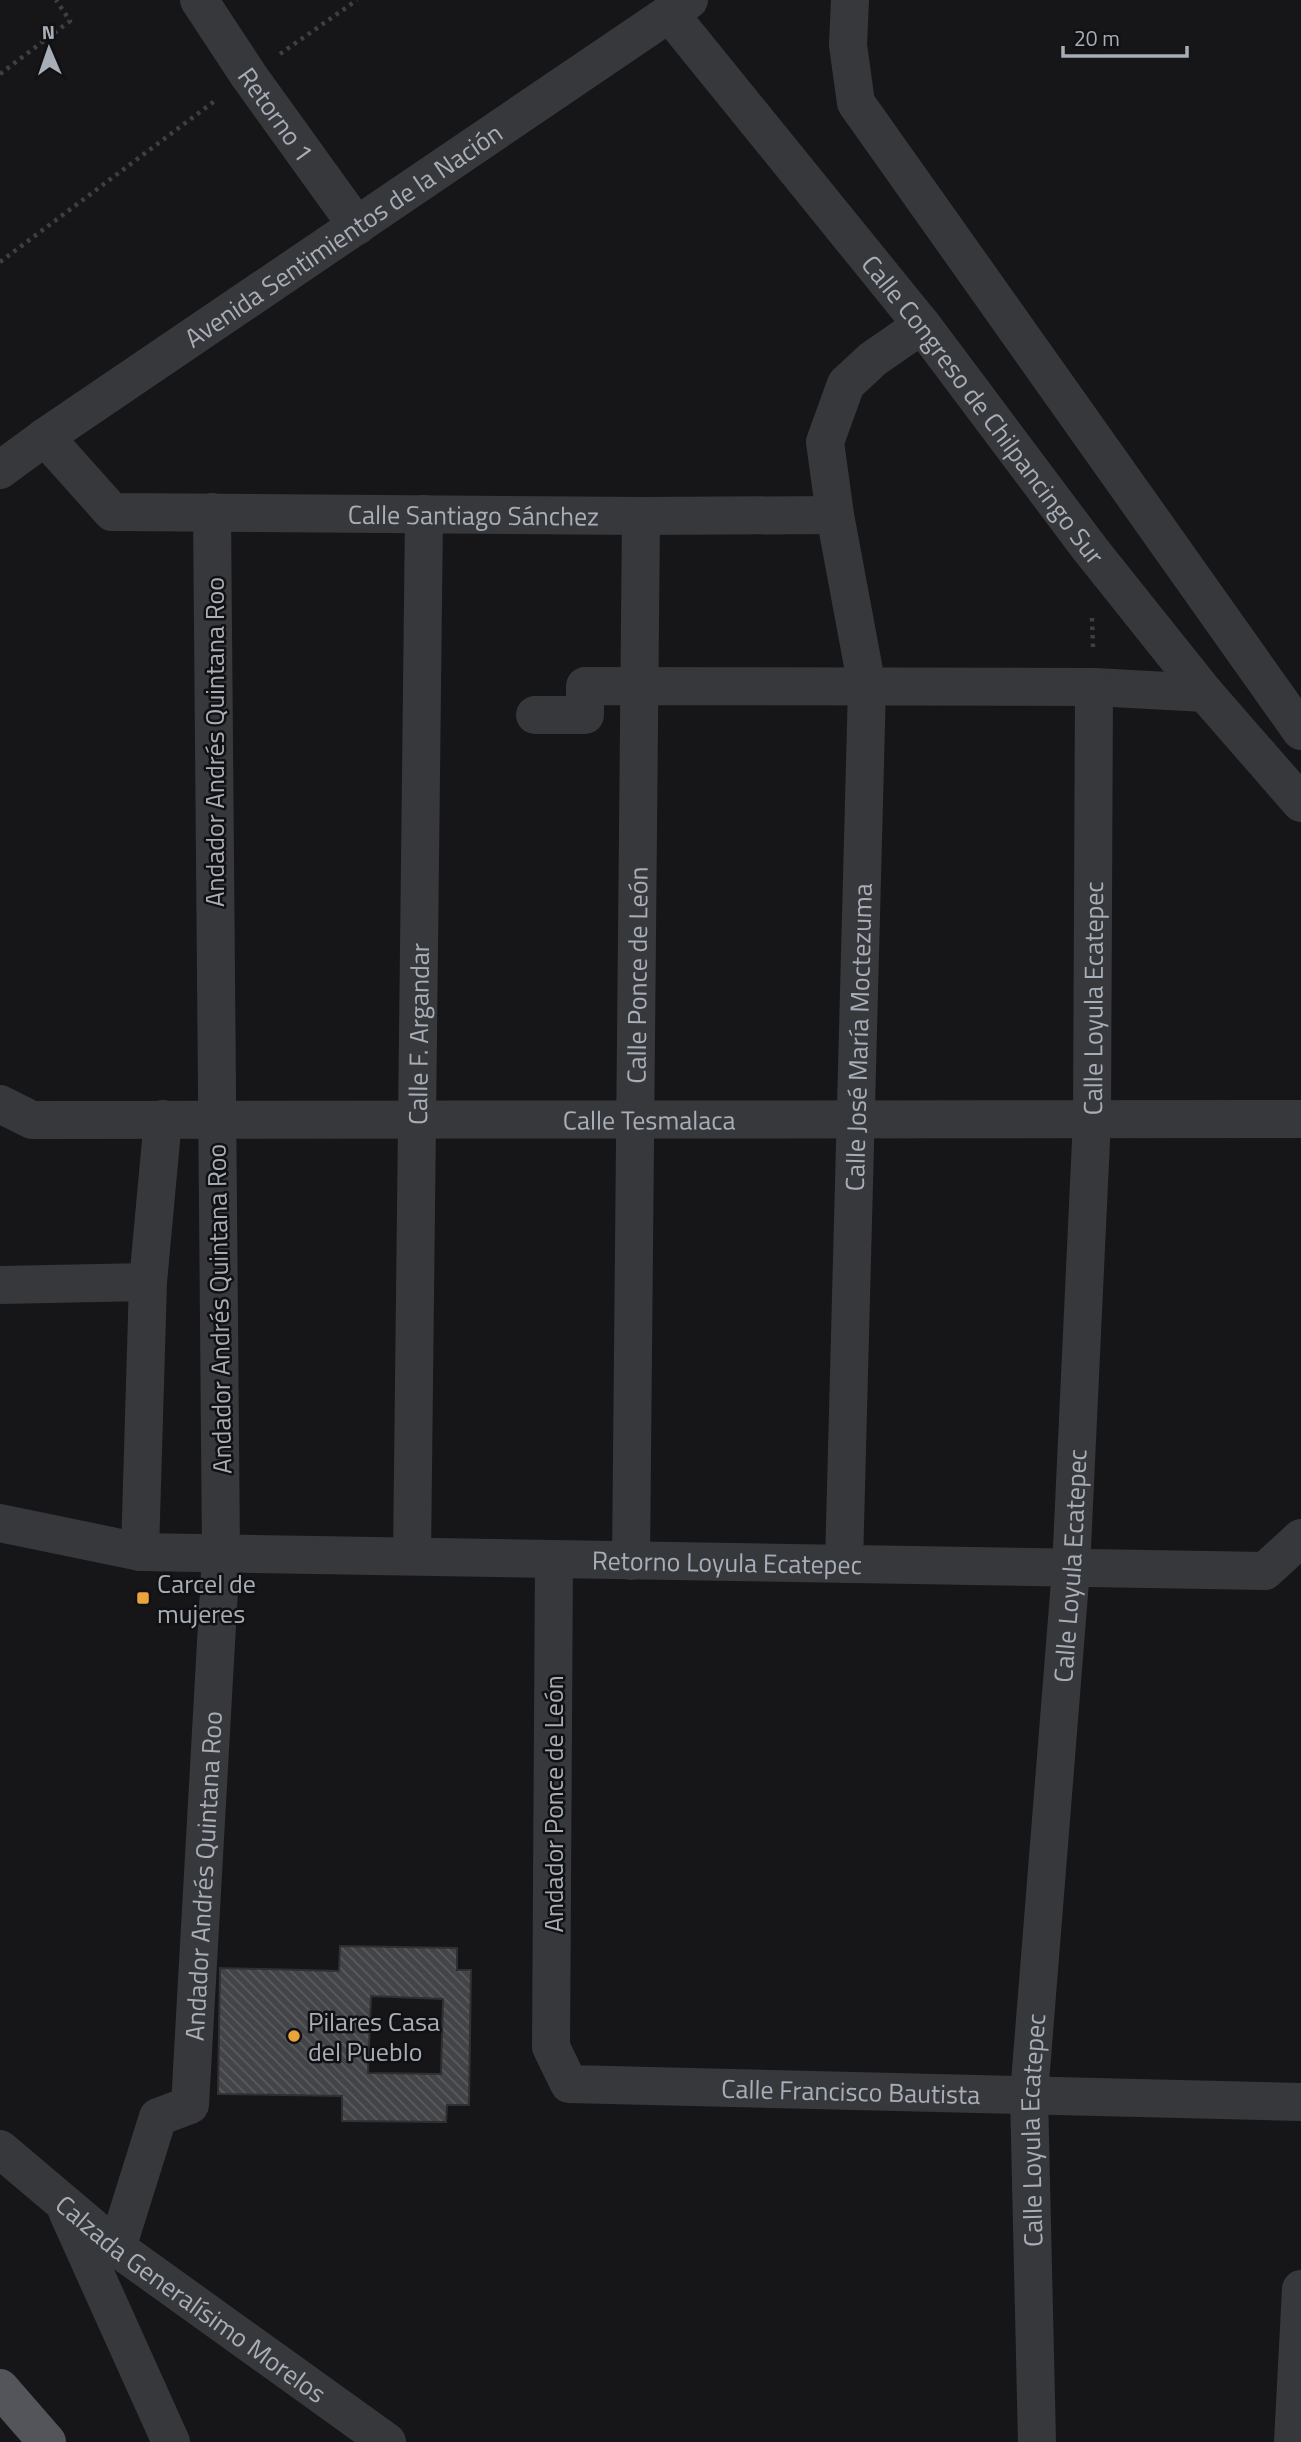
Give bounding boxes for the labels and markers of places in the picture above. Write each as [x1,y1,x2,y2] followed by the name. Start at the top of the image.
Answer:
[157,1564,256,1633] place label: Carcel de mujeres
[135,1590,151,1606] marker: Carcel de mujeres
[308,2002,440,2071] place label: Pilares Casa del Pueblo
[286,2028,302,2044] marker: Pilares Casa del Pueblo

